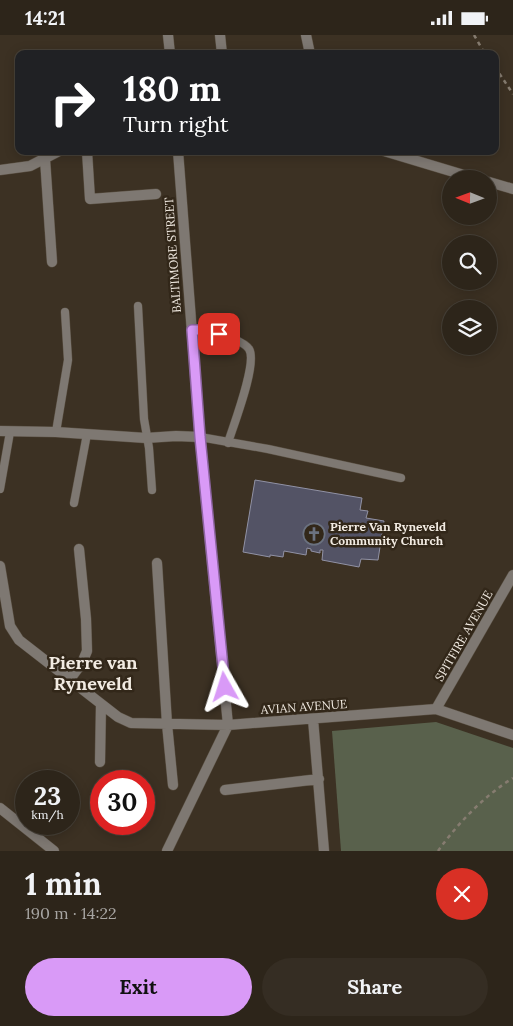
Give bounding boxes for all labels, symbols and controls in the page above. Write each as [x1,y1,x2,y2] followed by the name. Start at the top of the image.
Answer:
[25,6,66,30] text: 14:21
[123,66,221,111] text: 180 m
[40,70,105,135] icon: right
[123,110,228,138] text: Turn right
[442,170,498,225] north arrow
[442,170,497,355] map controls
[161,196,184,313] street label: BALTIMORE STREET
[442,235,497,290] button: search
[442,300,497,355] button: layers
[198,313,240,355] pin
[205,320,233,348] icon: arrive
[330,519,446,548] place label: Pierre Van Ryneveld Community Church
[302,522,326,546] church icon: Pierre Van Ryneveld Community Church
[431,588,496,684] street label: SPITFIRE AVENUE
[48,651,138,695] district label: Pierre van Ryneveld
[198,660,250,712] position arrow
[259,696,348,717] street label: AVIAN AVENUE
[90,770,155,835] speed limit sign: 30
[34,780,61,812] text: 23
[31,807,64,822] text: km/h
[25,865,102,903] text: 1 min
[436,868,488,920] button: close
[25,903,117,923] text: 190 m · 14:22
[25,958,252,1016] button: Exit
[262,958,488,1016] button: Share

